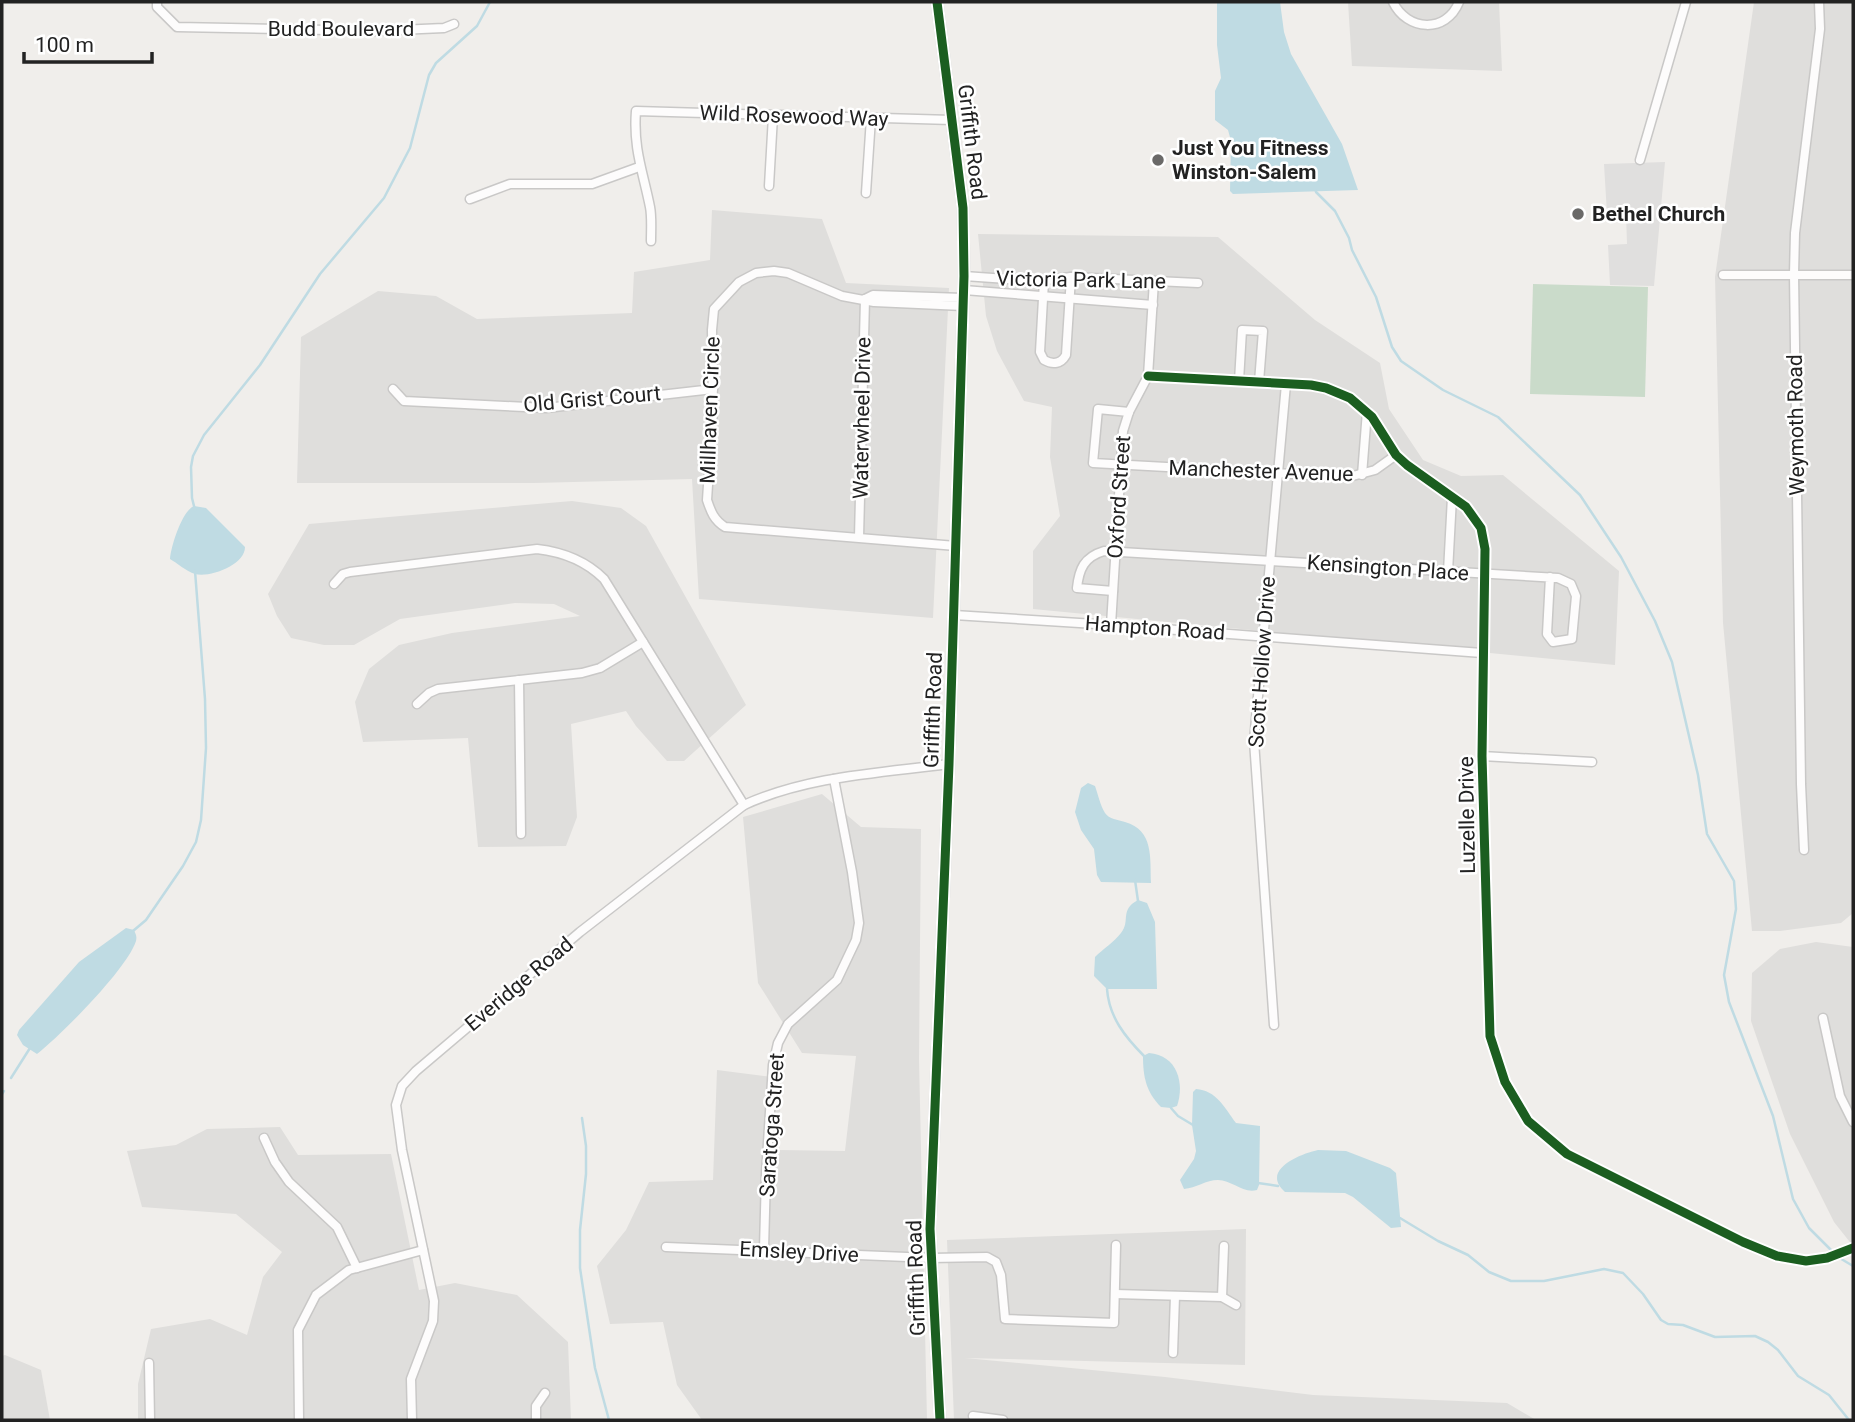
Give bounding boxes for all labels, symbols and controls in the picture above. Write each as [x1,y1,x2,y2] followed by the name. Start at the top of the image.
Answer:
[268,17,414,41] street label: Budd Boulevard
[24,21,152,65] scale bar
[35,33,94,57] text: 100 m
[953,83,991,201] street label: Griffith Road
[699,101,889,131] street label: Wild Rosewood Way
[1172,136,1329,184] place label: Just You Fitness Winston-Salem
[1150,152,1166,168] marker: Just You Fitness Winston-Salem
[1592,202,1725,226] place label: Bethel Church
[1570,206,1586,222] marker: Bethel Church
[996,267,1166,293] street label: Victoria Park Lane
[695,336,725,484] street label: Millhaven Circle
[849,337,875,499] street label: Waterwheel Drive
[1783,354,1809,496] street label: Weymoth Road
[522,381,662,417] street label: Old Grist Court
[1103,434,1135,559] street label: Oxford Street
[1168,456,1354,486] street label: Manchester Avenue
[1306,550,1470,586] street label: Kensington Place
[1244,576,1280,748] street label: Scott Hollow Drive
[1084,611,1226,645] street label: Hampton Road
[919,651,947,769] street label: Griffith Road
[1454,756,1480,874] street label: Luzelle Drive
[460,932,578,1036] street label: Everidge Road
[755,1052,789,1198] street label: Saratoga Street
[902,1219,930,1337] street label: Griffith Road
[739,1237,859,1267] street label: Emsley Drive

